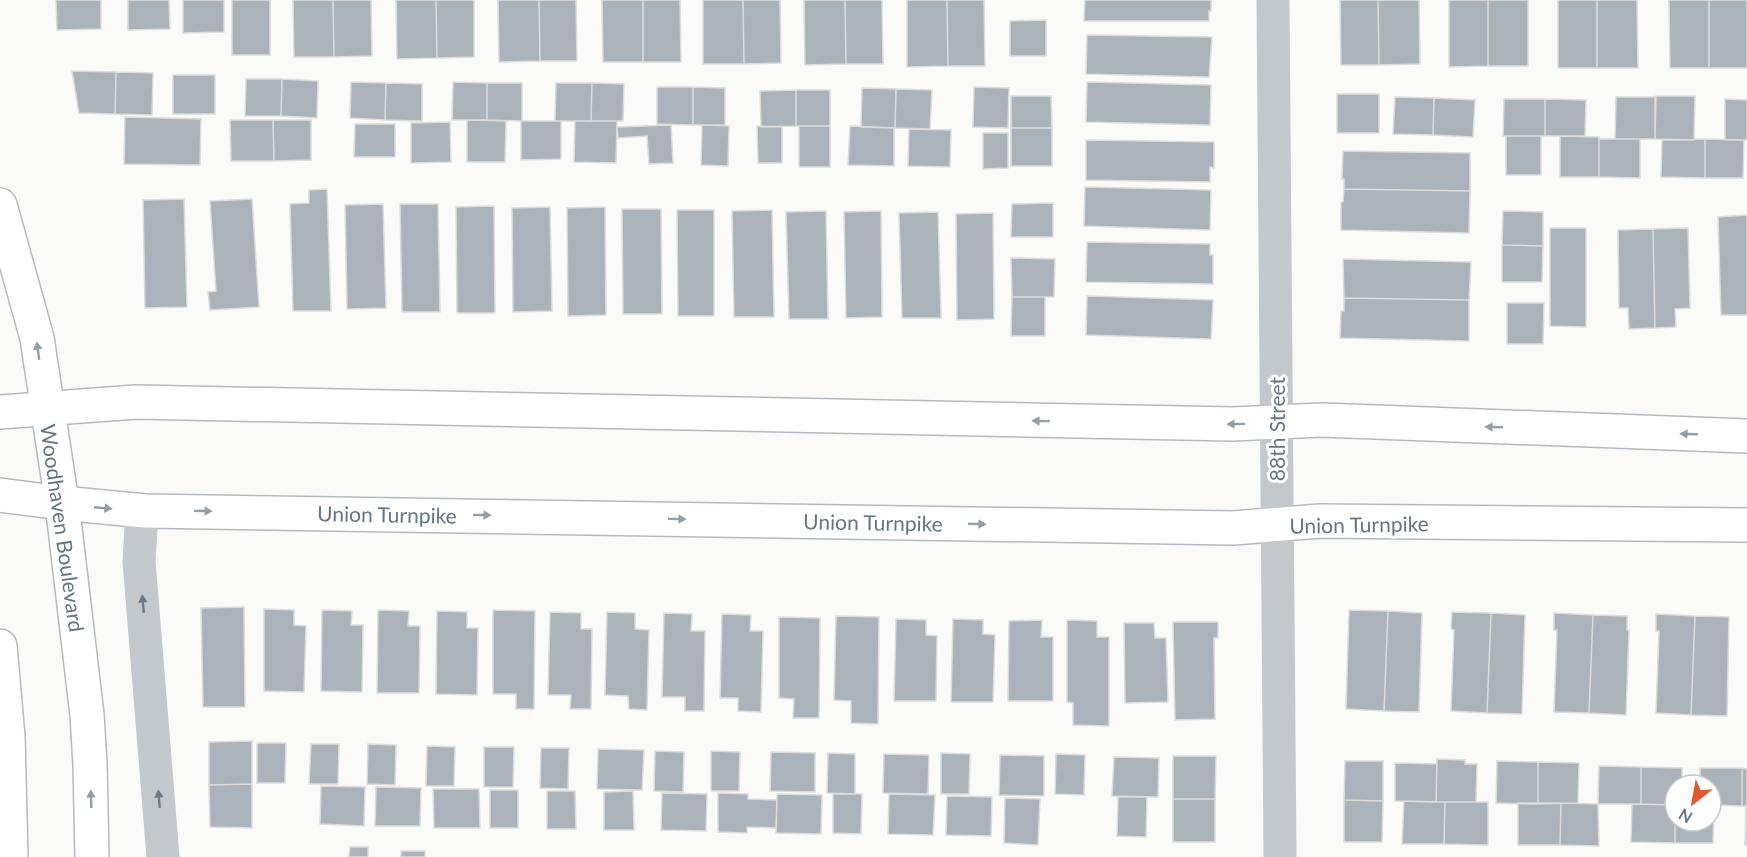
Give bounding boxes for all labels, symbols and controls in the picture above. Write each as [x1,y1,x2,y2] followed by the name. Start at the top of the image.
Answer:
[34,341,43,360] one-way arrow
[1264,376,1289,481] street label: 88th Street
[1031,416,1050,425] one-way arrow
[1226,419,1245,429] one-way arrow
[36,422,90,634] street label: Woodhaven Boulevard
[1484,422,1503,431] one-way arrow
[1679,429,1698,438] one-way arrow
[317,500,457,528] street label: Union Turnpike
[94,503,113,512] one-way arrow
[194,506,213,516] one-way arrow
[803,508,943,536] street label: Union Turnpike
[1289,510,1429,538] street label: Union Turnpike
[473,511,492,520] one-way arrow
[668,514,687,523] one-way arrow
[968,519,987,529] one-way arrow
[138,595,148,614] one-way arrow
[1663,773,1723,833] north arrow
[87,789,96,808] one-way arrow
[154,789,163,808] one-way arrow
[1675,805,1695,828] text: N

